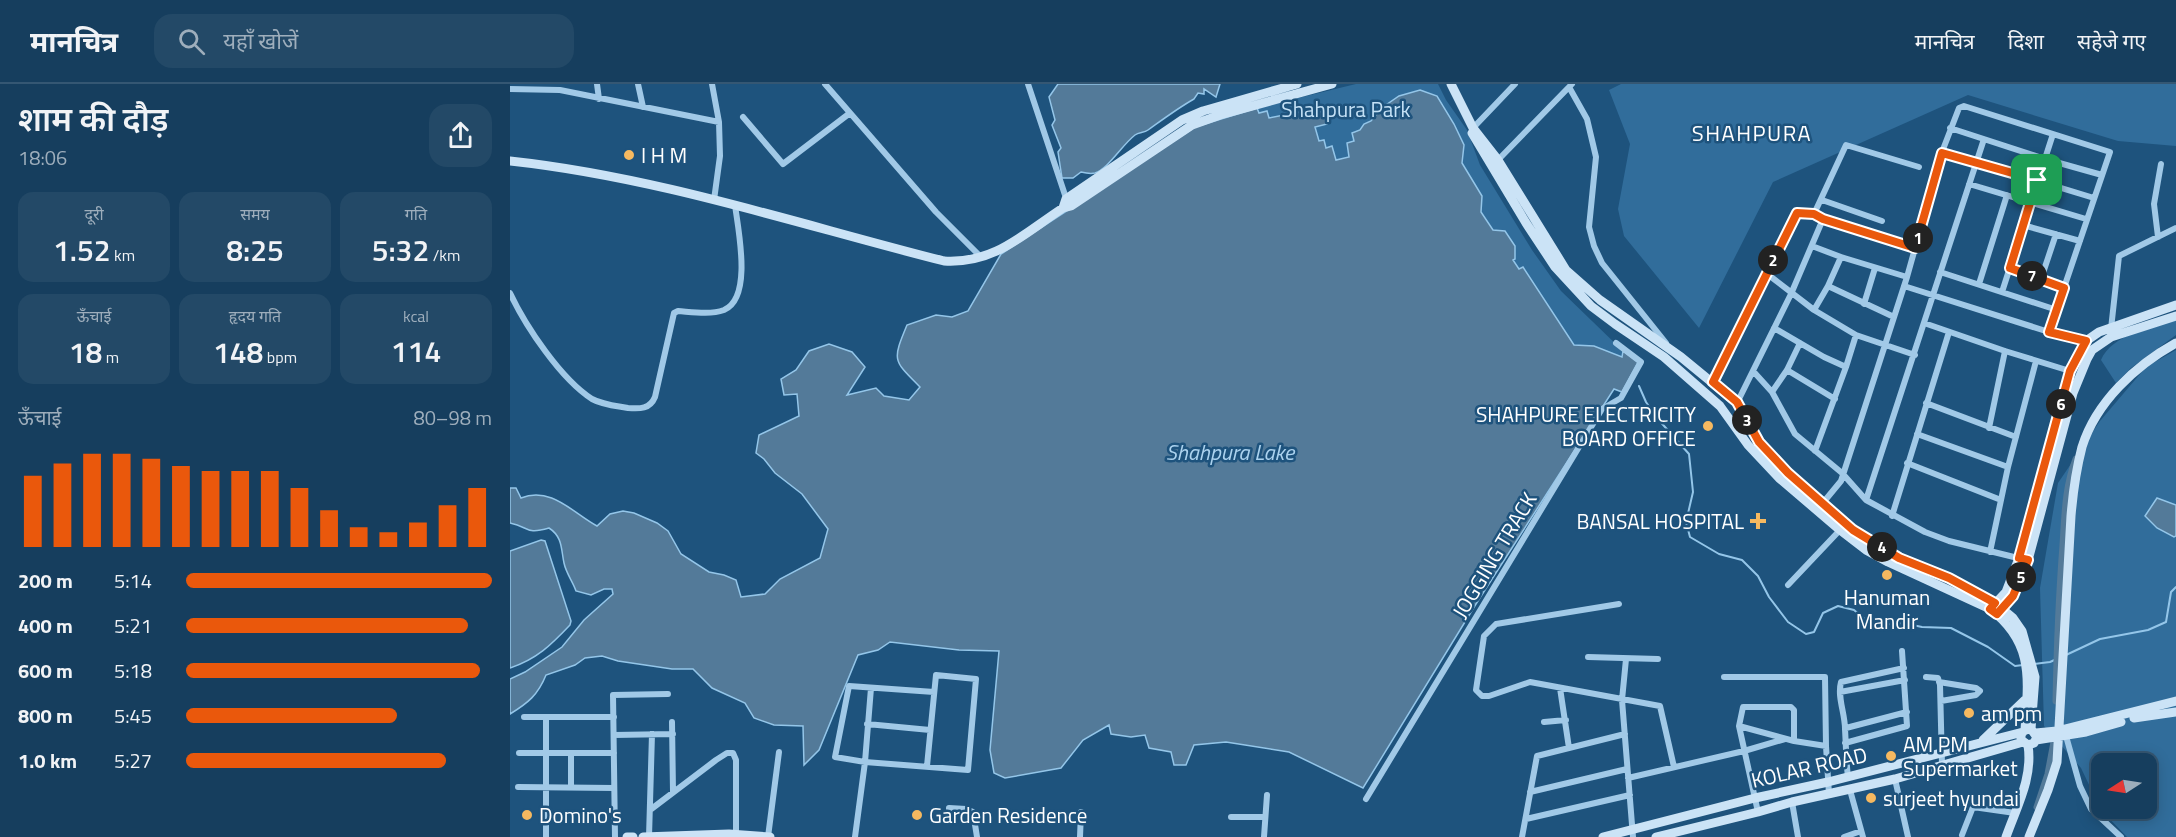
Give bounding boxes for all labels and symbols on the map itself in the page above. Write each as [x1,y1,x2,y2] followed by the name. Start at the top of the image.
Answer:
[1281,93,1411,125] park label: Shahpura Park
[1692,116,1812,150] district label: SHAHPURA
[641,139,687,171] place label: I H M
[622,148,636,162] marker: I H M
[2011,154,2062,205] pin
[1903,223,1933,253] pin: 1
[1758,245,1788,275] pin: 2
[2017,261,2047,291] pin: 7
[2046,389,2076,419] pin: 6
[1476,398,1697,454] place label: SHAHPURE ELECTRICITY BOARD OFFICE
[1732,405,1762,435] pin: 3
[1701,419,1715,433] marker: SHAHPURE ELECTRICITY BOARD OFFICE
[1166,435,1296,469] water label: Shahpura Lake
[1444,486,1544,624] street label: JOGGING TRACK
[1577,505,1744,537] place label: BANSAL HOSPITAL
[1749,512,1767,530] marker: BANSAL HOSPITAL
[1867,532,1897,562] pin: 4
[2006,562,2036,592] pin: 5
[1880,568,1894,582] marker: Hanuman Mandir
[1844,581,1930,637] place label: Hanuman Mandir
[1981,697,2042,729] place label: am pm
[1962,706,1976,720] marker: am pm
[1903,728,2018,784] place label: AM PM Supermarket
[1748,738,1870,796] street label: KOLAR ROAD
[1884,749,1898,763] marker: AM PM Supermarket
[2091,753,2157,819] north arrow
[1883,782,2019,814] place label: surjeet hyundai
[1864,791,1878,805] marker: surjeet hyundai
[539,799,622,831] place label: Domino's
[929,799,1087,831] place label: Garden Residence
[520,808,534,822] marker: Domino's
[910,808,924,822] marker: Garden Residence

